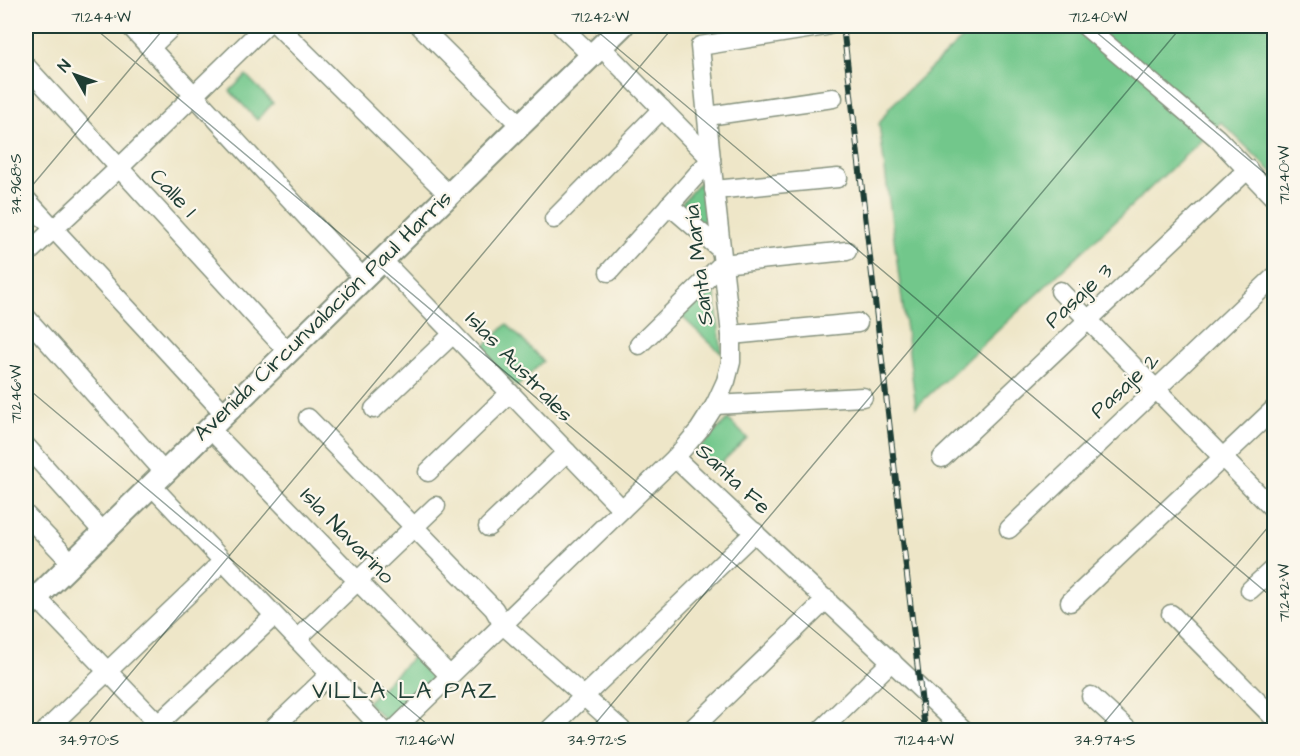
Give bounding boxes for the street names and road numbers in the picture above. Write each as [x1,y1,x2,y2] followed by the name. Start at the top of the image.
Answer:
[142,162,204,225] street label: Calle 1
[187,184,459,448] street label: Avenida Circunvalación Paul Harris
[676,203,722,327] street label: Santa María
[1038,256,1120,336] street label: Pasaje 3
[458,305,580,429] street label: Islas Australes
[1083,346,1167,426] street label: Pasaje 2
[689,436,777,522] street label: Santa Fe
[293,481,402,592] street label: Isla Navarino

